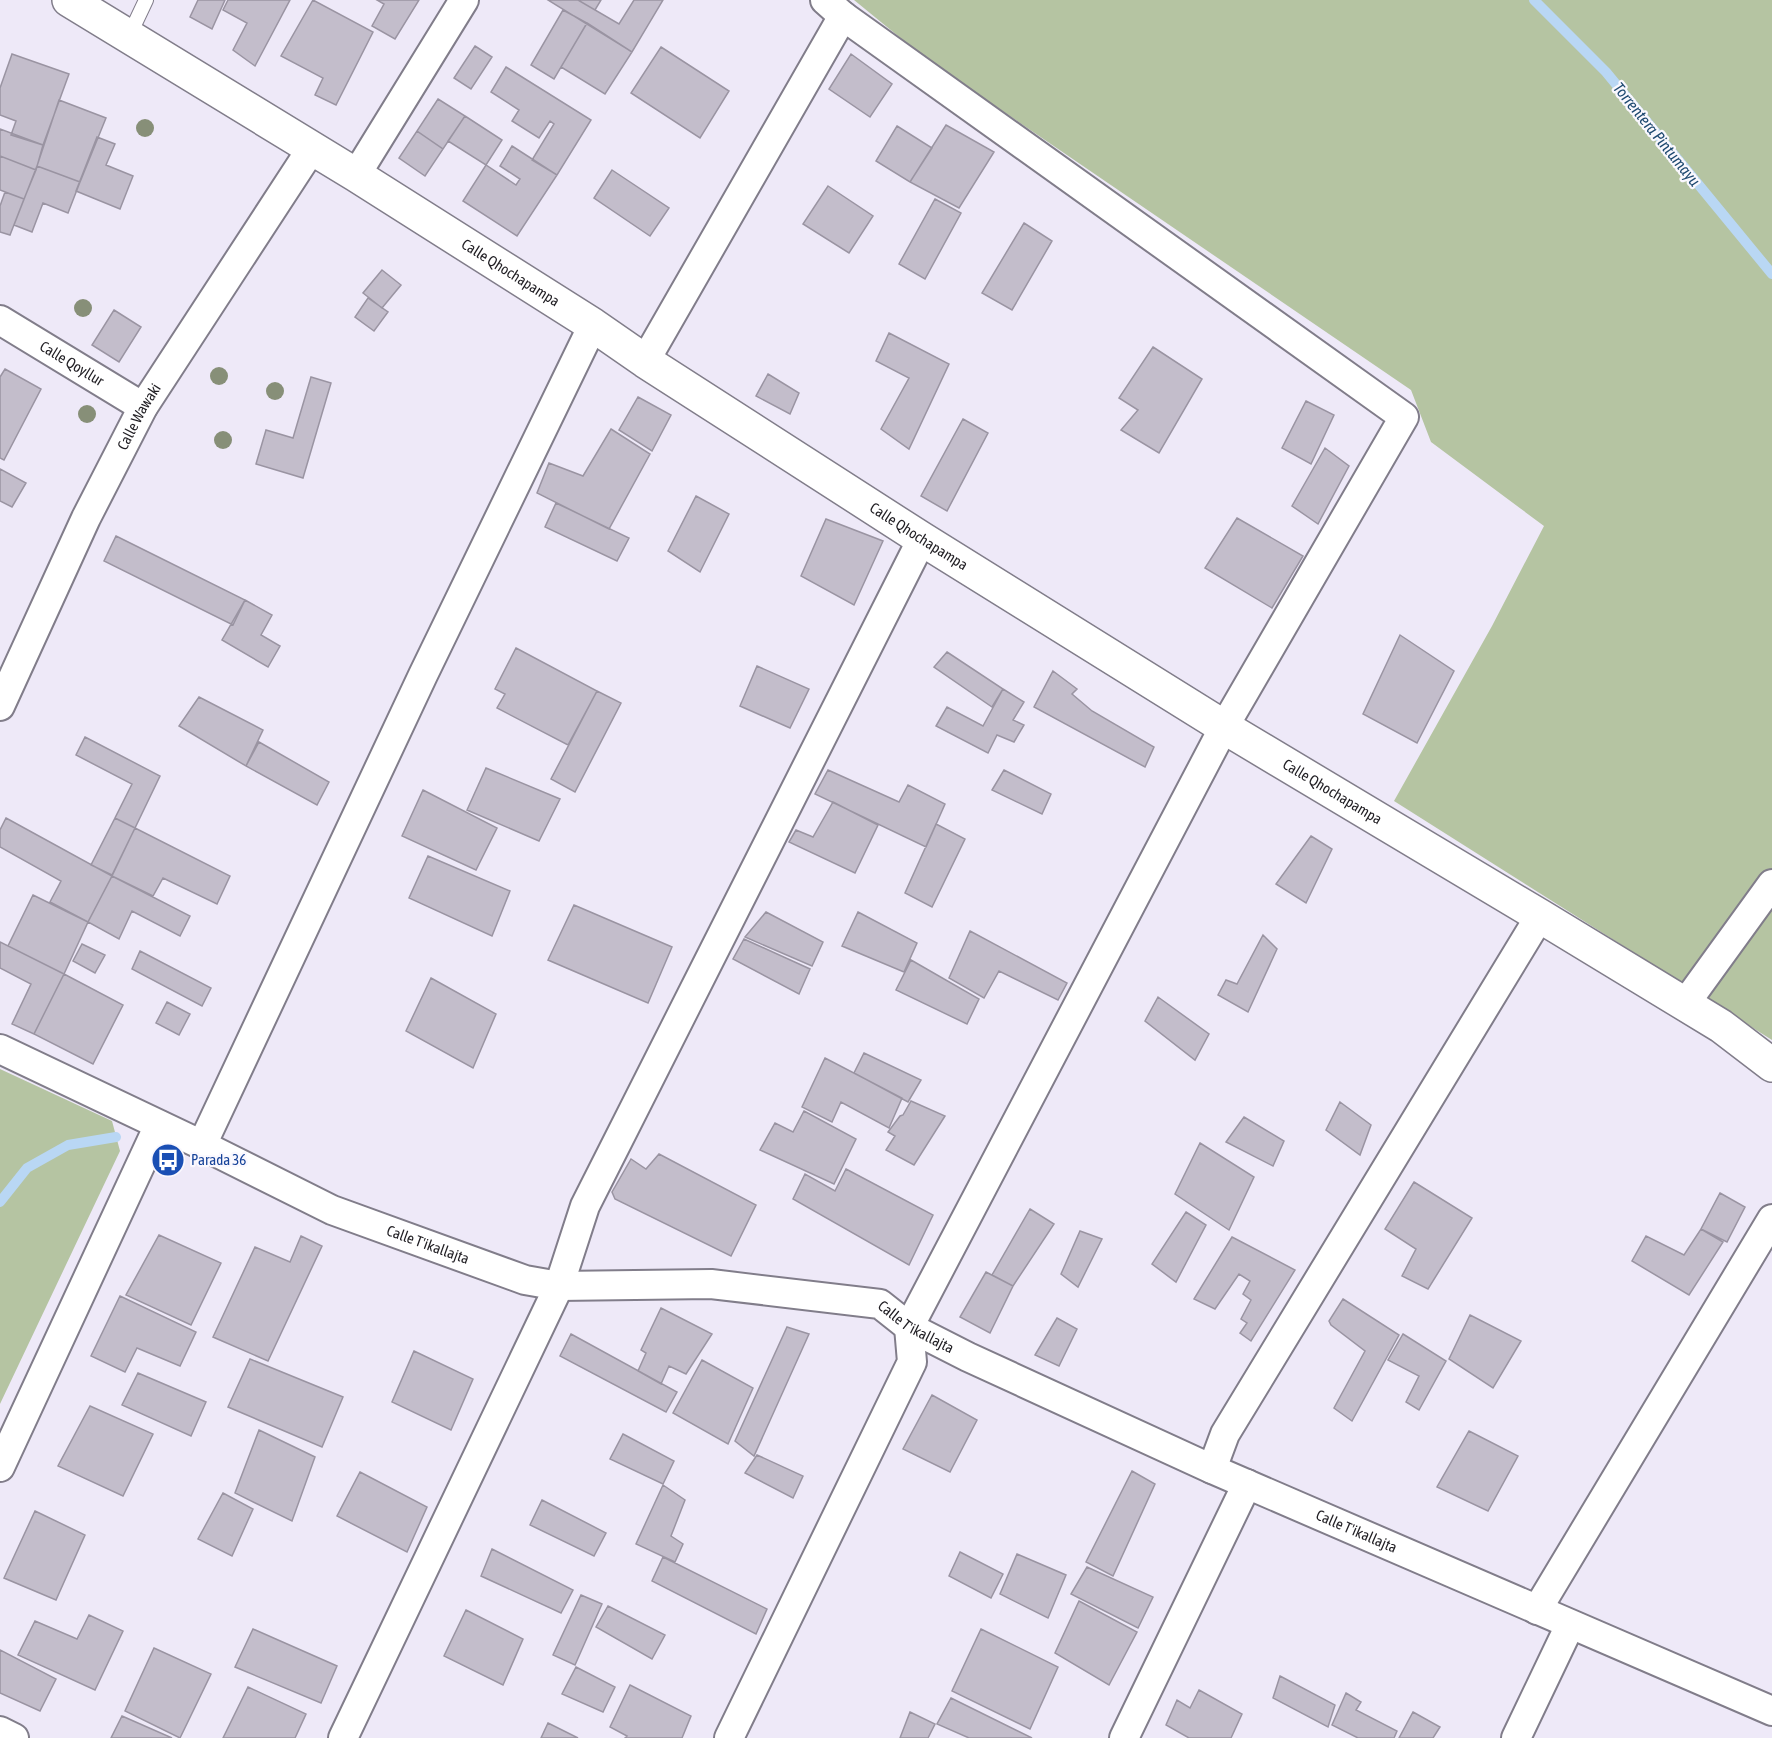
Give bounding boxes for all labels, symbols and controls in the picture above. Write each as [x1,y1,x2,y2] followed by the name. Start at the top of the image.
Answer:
[1609,79,1704,190] water label: Torrentera Pintumayu
[459,235,563,310] street label: Calle Qhochapampa
[37,337,108,389] street label: Calle Qoyllur
[113,380,164,453] street label: Calle Wawaki
[867,499,971,573] street label: Calle Qhochapampa
[1280,755,1385,827] street label: Calle Qhochapampa
[150,1142,186,1178] bus stop icon: Parada 36
[191,1151,246,1168] place label: Parada 36
[385,1222,472,1267] street label: Calle T'ikallajta
[875,1297,957,1356] street label: Calle T'ikallajta
[1314,1506,1400,1556] street label: Calle T'ikallajta

